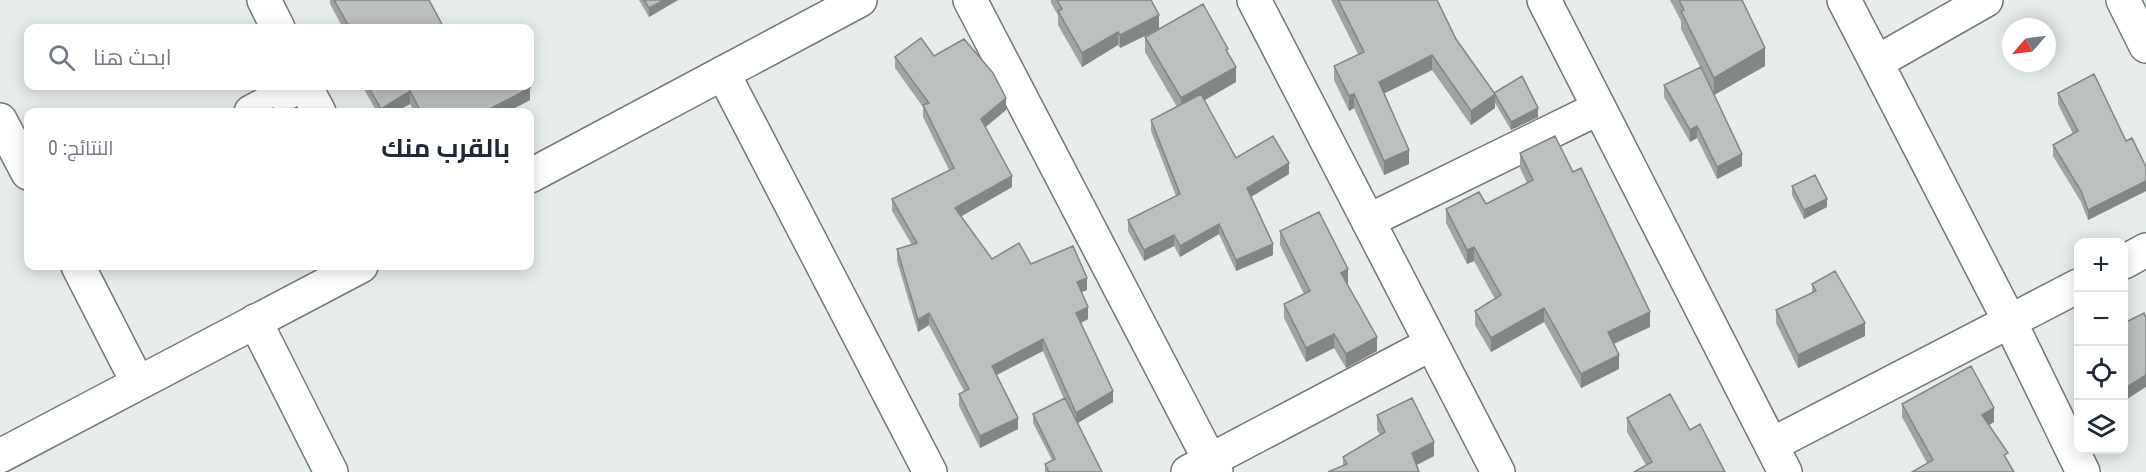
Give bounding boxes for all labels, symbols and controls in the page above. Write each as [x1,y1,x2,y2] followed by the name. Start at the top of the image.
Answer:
[2002,18,2056,72] north arrow
[24,24,534,90] search box
[45,41,78,74] icon: search
[93,45,172,70] text: ابحث هنا
[381,133,510,163] text: بالقرب منك
[48,136,114,160] text: النتائج: 0
[2074,238,2128,454] map controls
[2074,238,2128,292] button: +
[2074,292,2128,346] button: −
[2074,346,2128,400] button: locate
[2074,400,2128,454] button: layers

